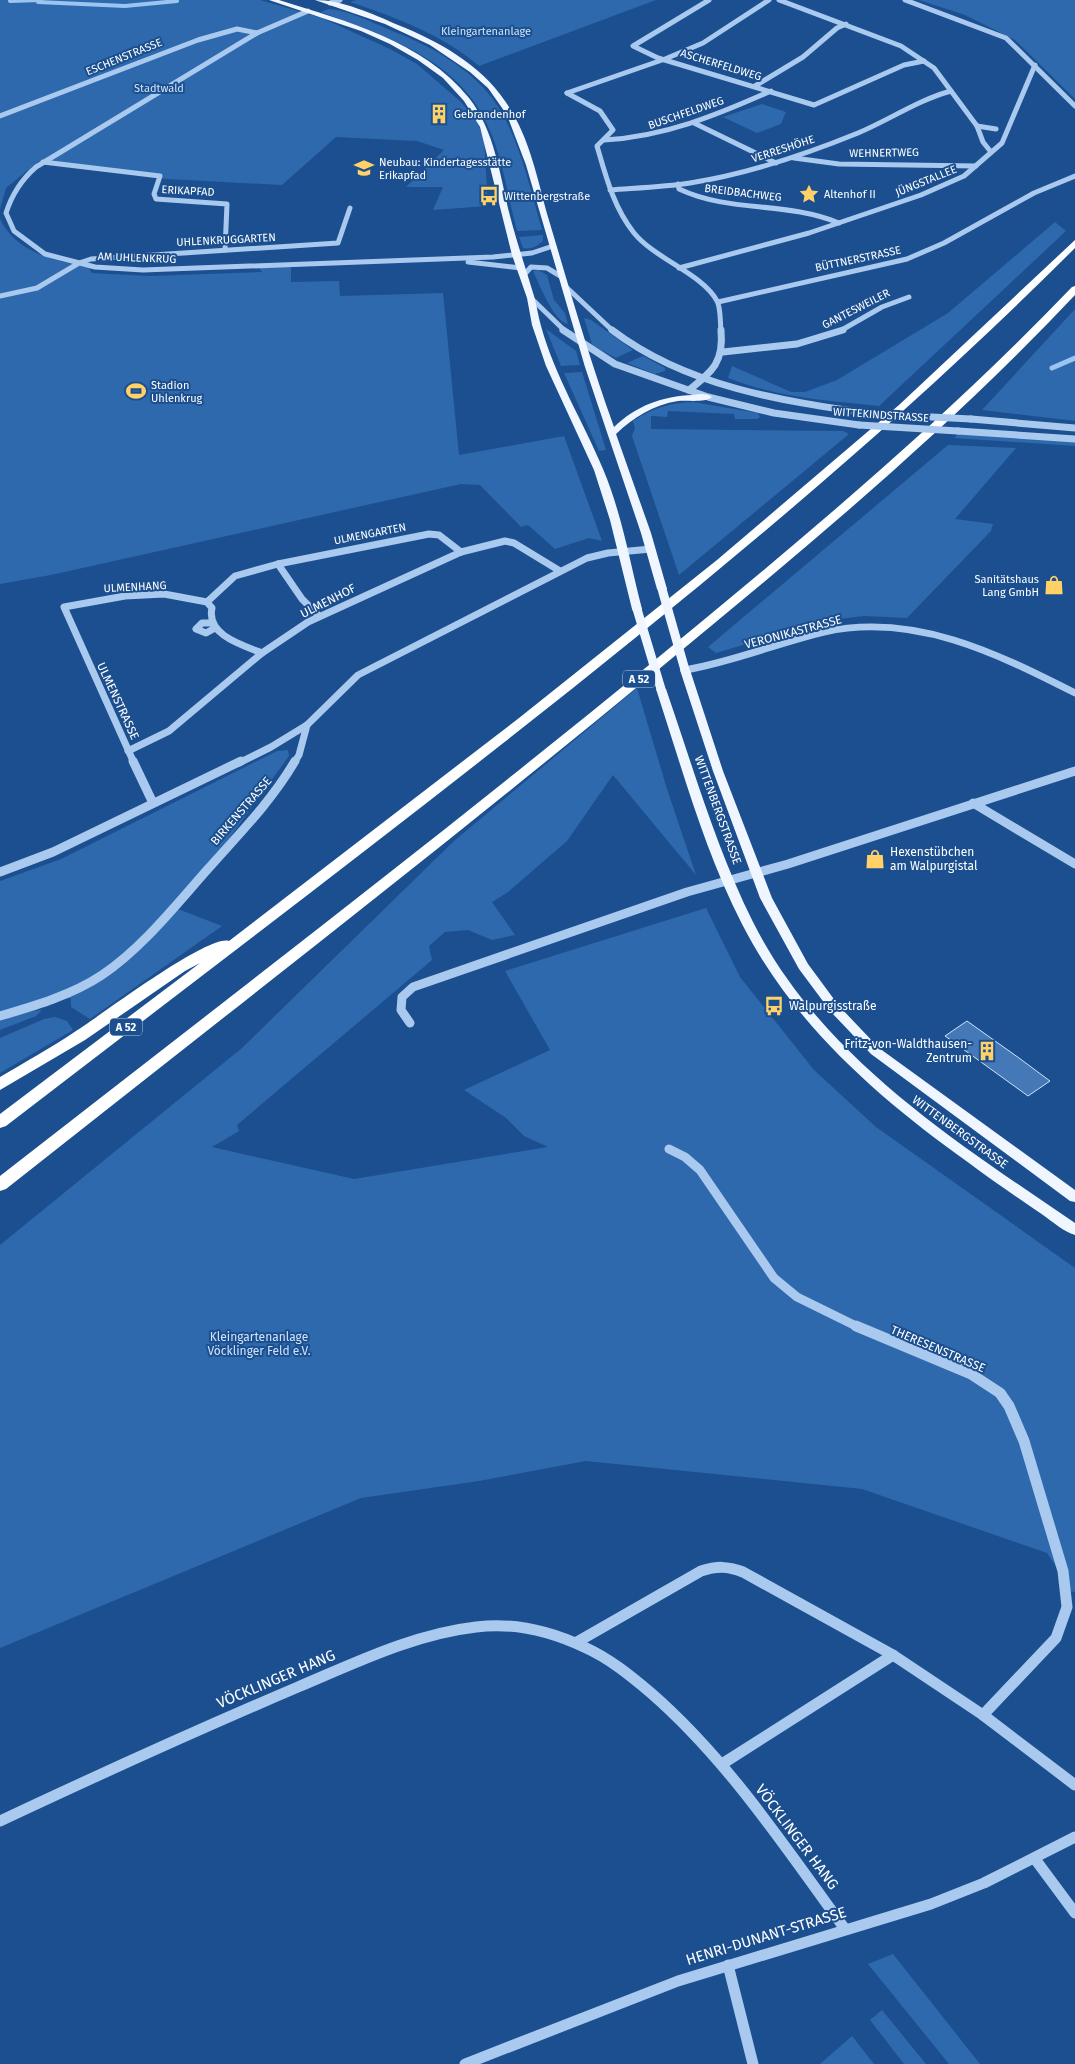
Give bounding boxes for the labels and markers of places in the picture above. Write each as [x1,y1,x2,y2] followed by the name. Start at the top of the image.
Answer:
[428,103,450,125] building icon: Gebrandenhof
[454,108,527,121] place label: Gebrandenhof
[379,156,511,182] place label: Neubau: Kindertagesstätte Erikapfad
[353,157,375,179] school or university icon: Neubau: Kindertagesstätte Erikapfad
[798,183,820,205] place icon: Altenhof II
[478,185,500,207] bus stop icon: Wittenbergstraße
[824,188,876,201] place label: Altenhof II
[504,190,590,203] place label: Wittenbergstraße
[151,379,203,405] place label: Stadion Uhlenkrug
[125,380,147,402] sports icon: Stadion Uhlenkrug
[975,573,1039,599] place label: Sanitätshaus Lang GmbH
[1043,574,1065,596] shop icon: Sanitätshaus Lang GmbH
[890,845,978,873] place label: Hexenstübchen am Walpurgistal
[864,848,886,870] shop icon: Hexenstübchen am Walpurgistal
[763,995,785,1017] bus stop icon: Walpurgisstraße
[789,999,876,1013] place label: Walpurgisstraße
[844,1037,972,1065] place label: Fritz-von-Waldthausen- Zentrum
[976,1040,998,1062] building icon: Fritz-von-Waldthausen- Zentrum

